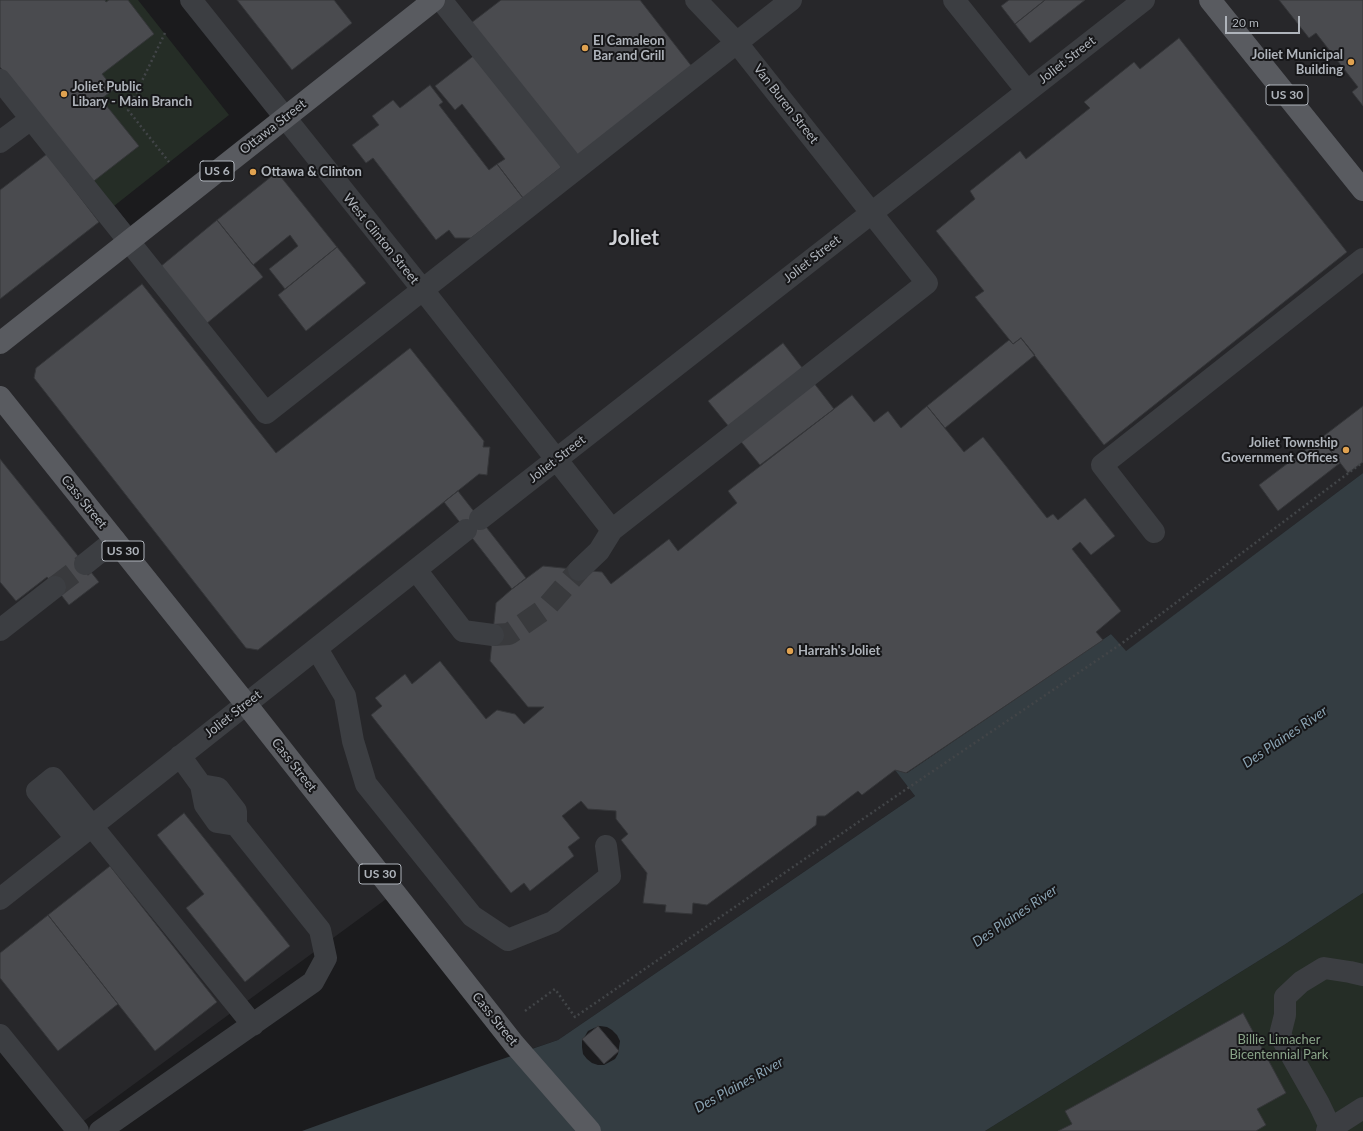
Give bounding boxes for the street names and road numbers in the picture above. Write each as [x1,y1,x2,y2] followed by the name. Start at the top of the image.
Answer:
[1035,33,1099,87] street label: Joliet Street
[750,61,822,147] street label: Van Buren Street
[1266,85,1308,105] road number: US 30
[237,96,309,158] street label: Ottawa Street
[200,161,234,181] road number: US 6
[340,191,422,287] street label: West Clinton Street
[780,232,844,286] street label: Joliet Street
[525,432,589,486] street label: Joliet Street
[58,472,110,532] street label: Cass Street
[102,541,144,561] road number: US 30
[201,687,265,741] street label: Joliet Street
[268,735,320,795] street label: Cass Street
[359,864,401,884] road number: US 30
[469,989,521,1049] street label: Cass Street

